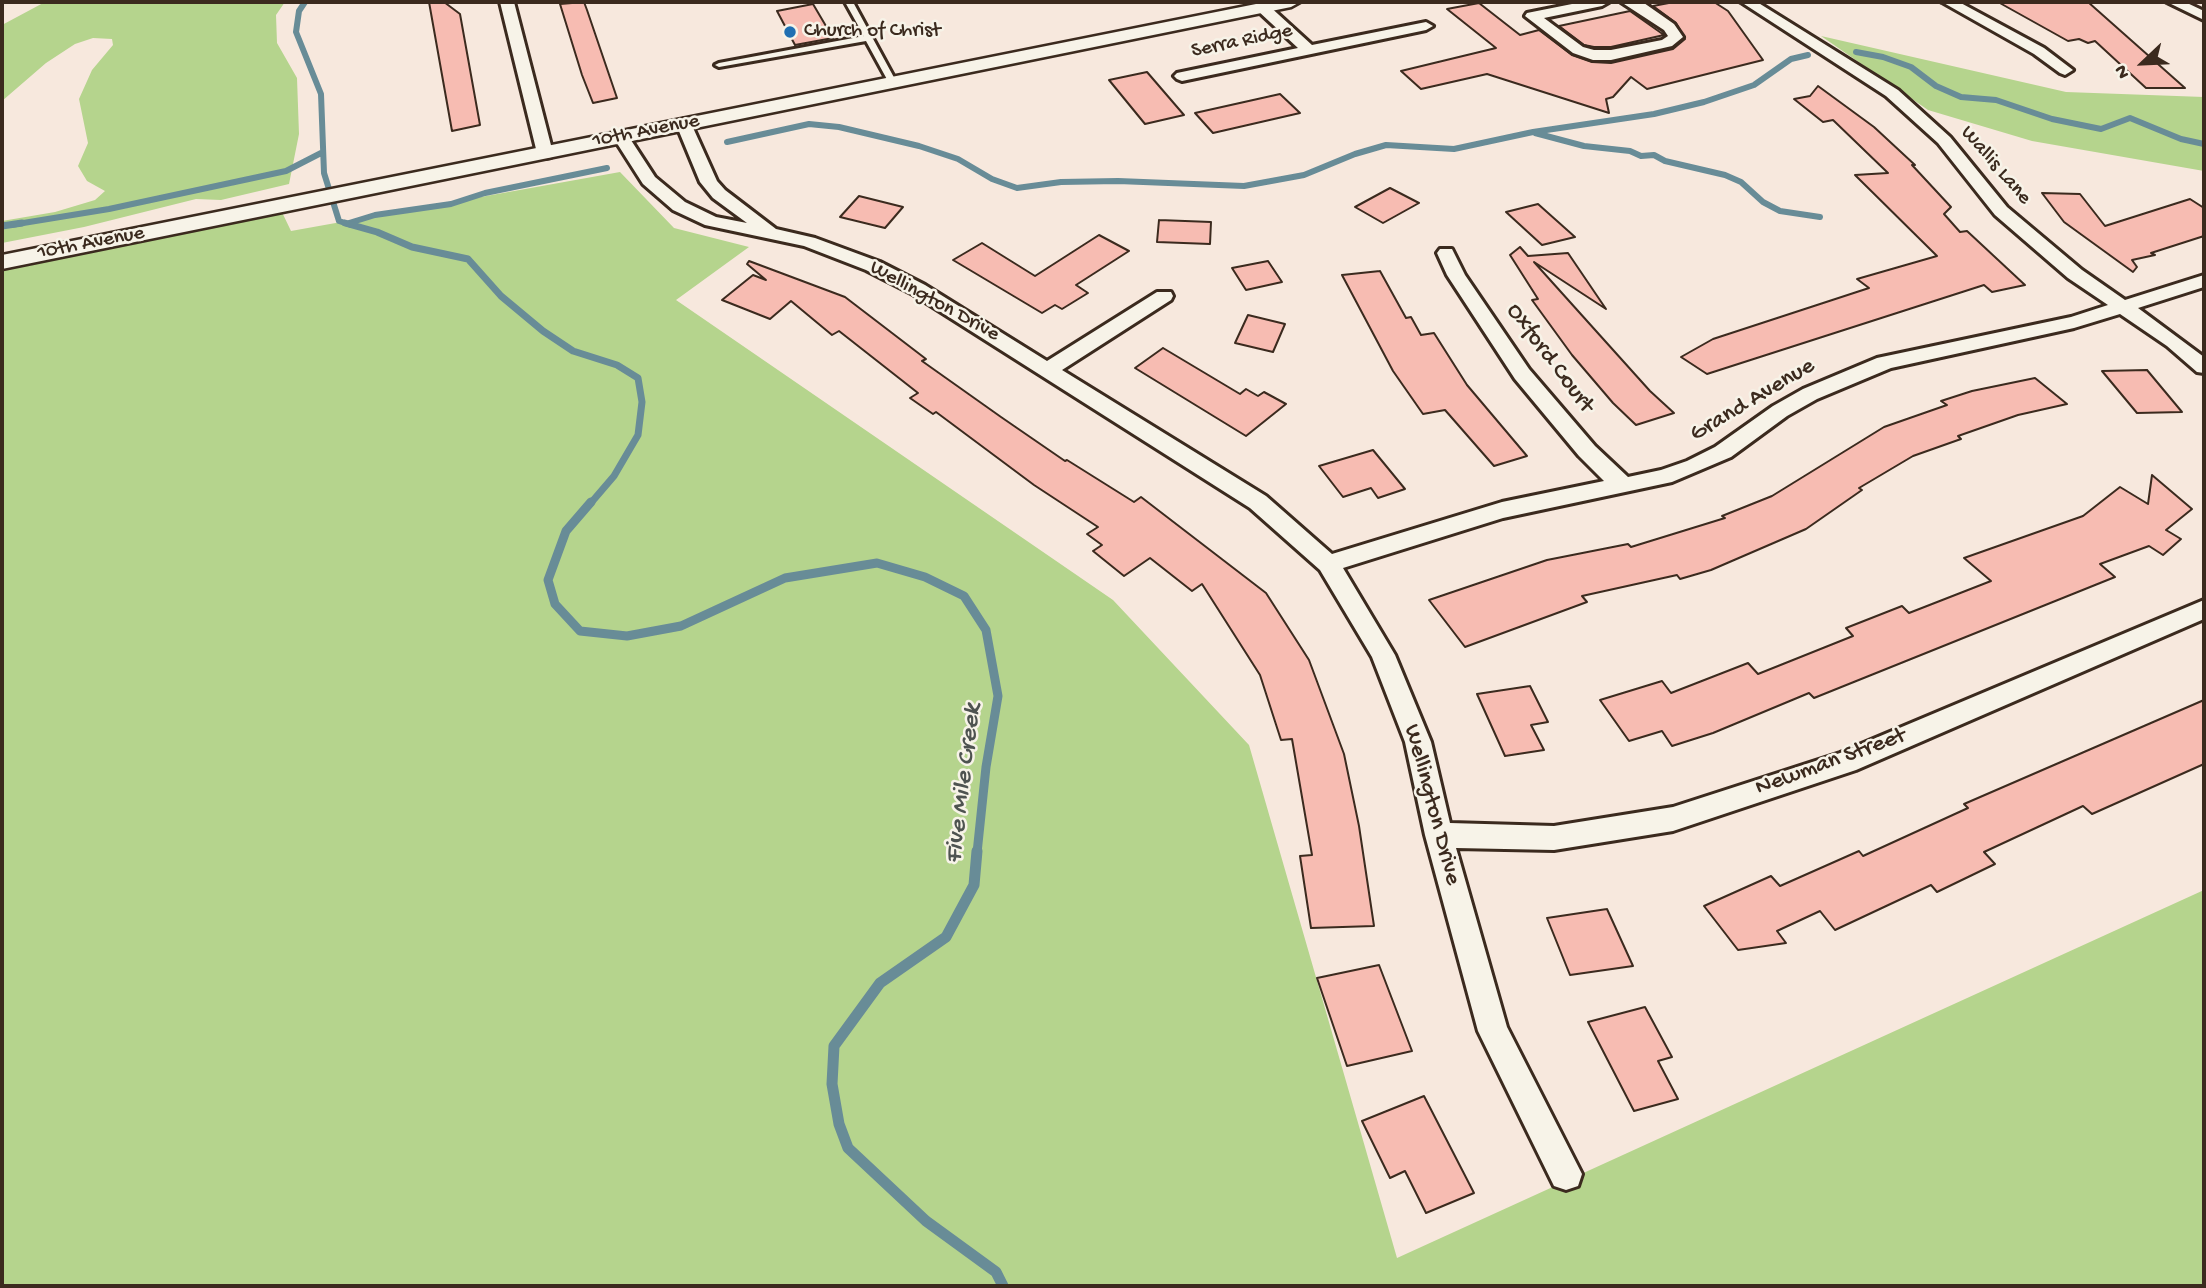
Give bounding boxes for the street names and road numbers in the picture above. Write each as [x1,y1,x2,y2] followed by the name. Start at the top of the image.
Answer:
[1189,19,1295,65] street label: Serra Ridge
[590,109,702,155] street label: 10th Avenue
[1954,121,2036,211] street label: Wallis Lane
[35,221,147,267] street label: 10th Avenue
[865,256,1003,348] street label: Wellington Drive
[1498,298,1600,420] street label: Oxford Court
[1685,353,1821,449] street label: Grand Avenue
[1396,721,1466,889] street label: Wellington Drive
[1752,722,1910,804] street label: Newman Street

